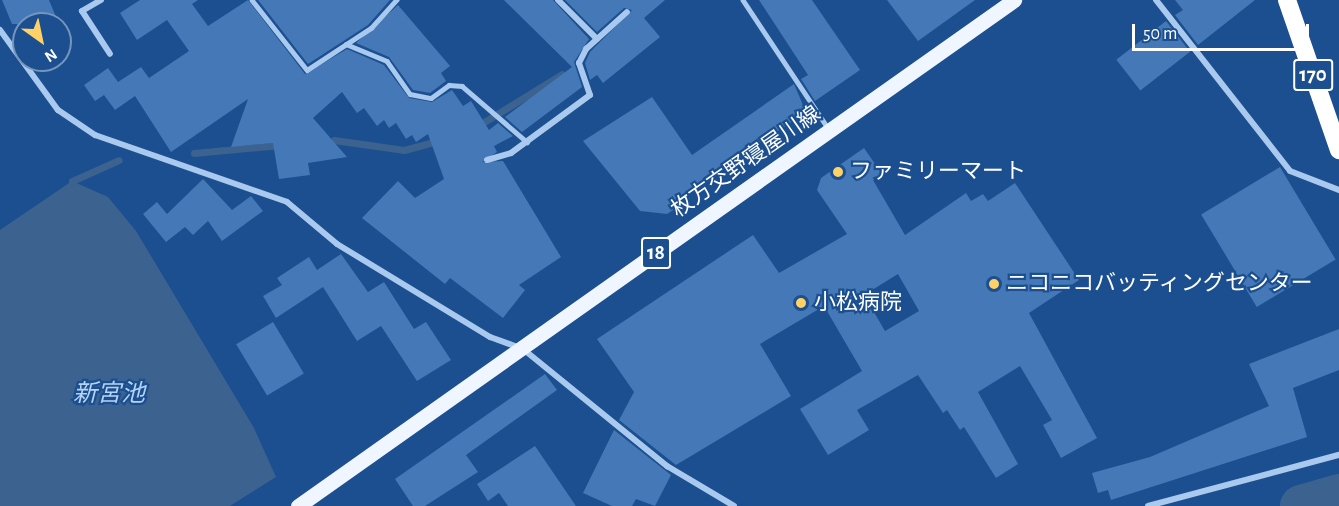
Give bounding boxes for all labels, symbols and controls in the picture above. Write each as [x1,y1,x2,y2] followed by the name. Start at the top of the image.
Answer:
[12,12,72,72] north arrow
[1135,12,1312,50] scale bar
[1143,25,1177,43] text: 50 m
[42,46,60,65] text: N
[1292,57,1334,93] road number: 170
[666,101,826,223] street label: 枚方交野寝屋川線
[850,159,1026,185] place label: ファミリーマート
[831,165,845,179] marker: ファミリーマート
[641,235,671,271] road number: 18
[1006,271,1314,297] place label: ニコニコバッティングセンター
[987,277,1001,291] marker: ニコニコバッティングセンター
[814,290,902,316] place label: 小松病院
[792,294,810,312] marker: 小松病院
[73,381,145,409] water label: 新宮池

